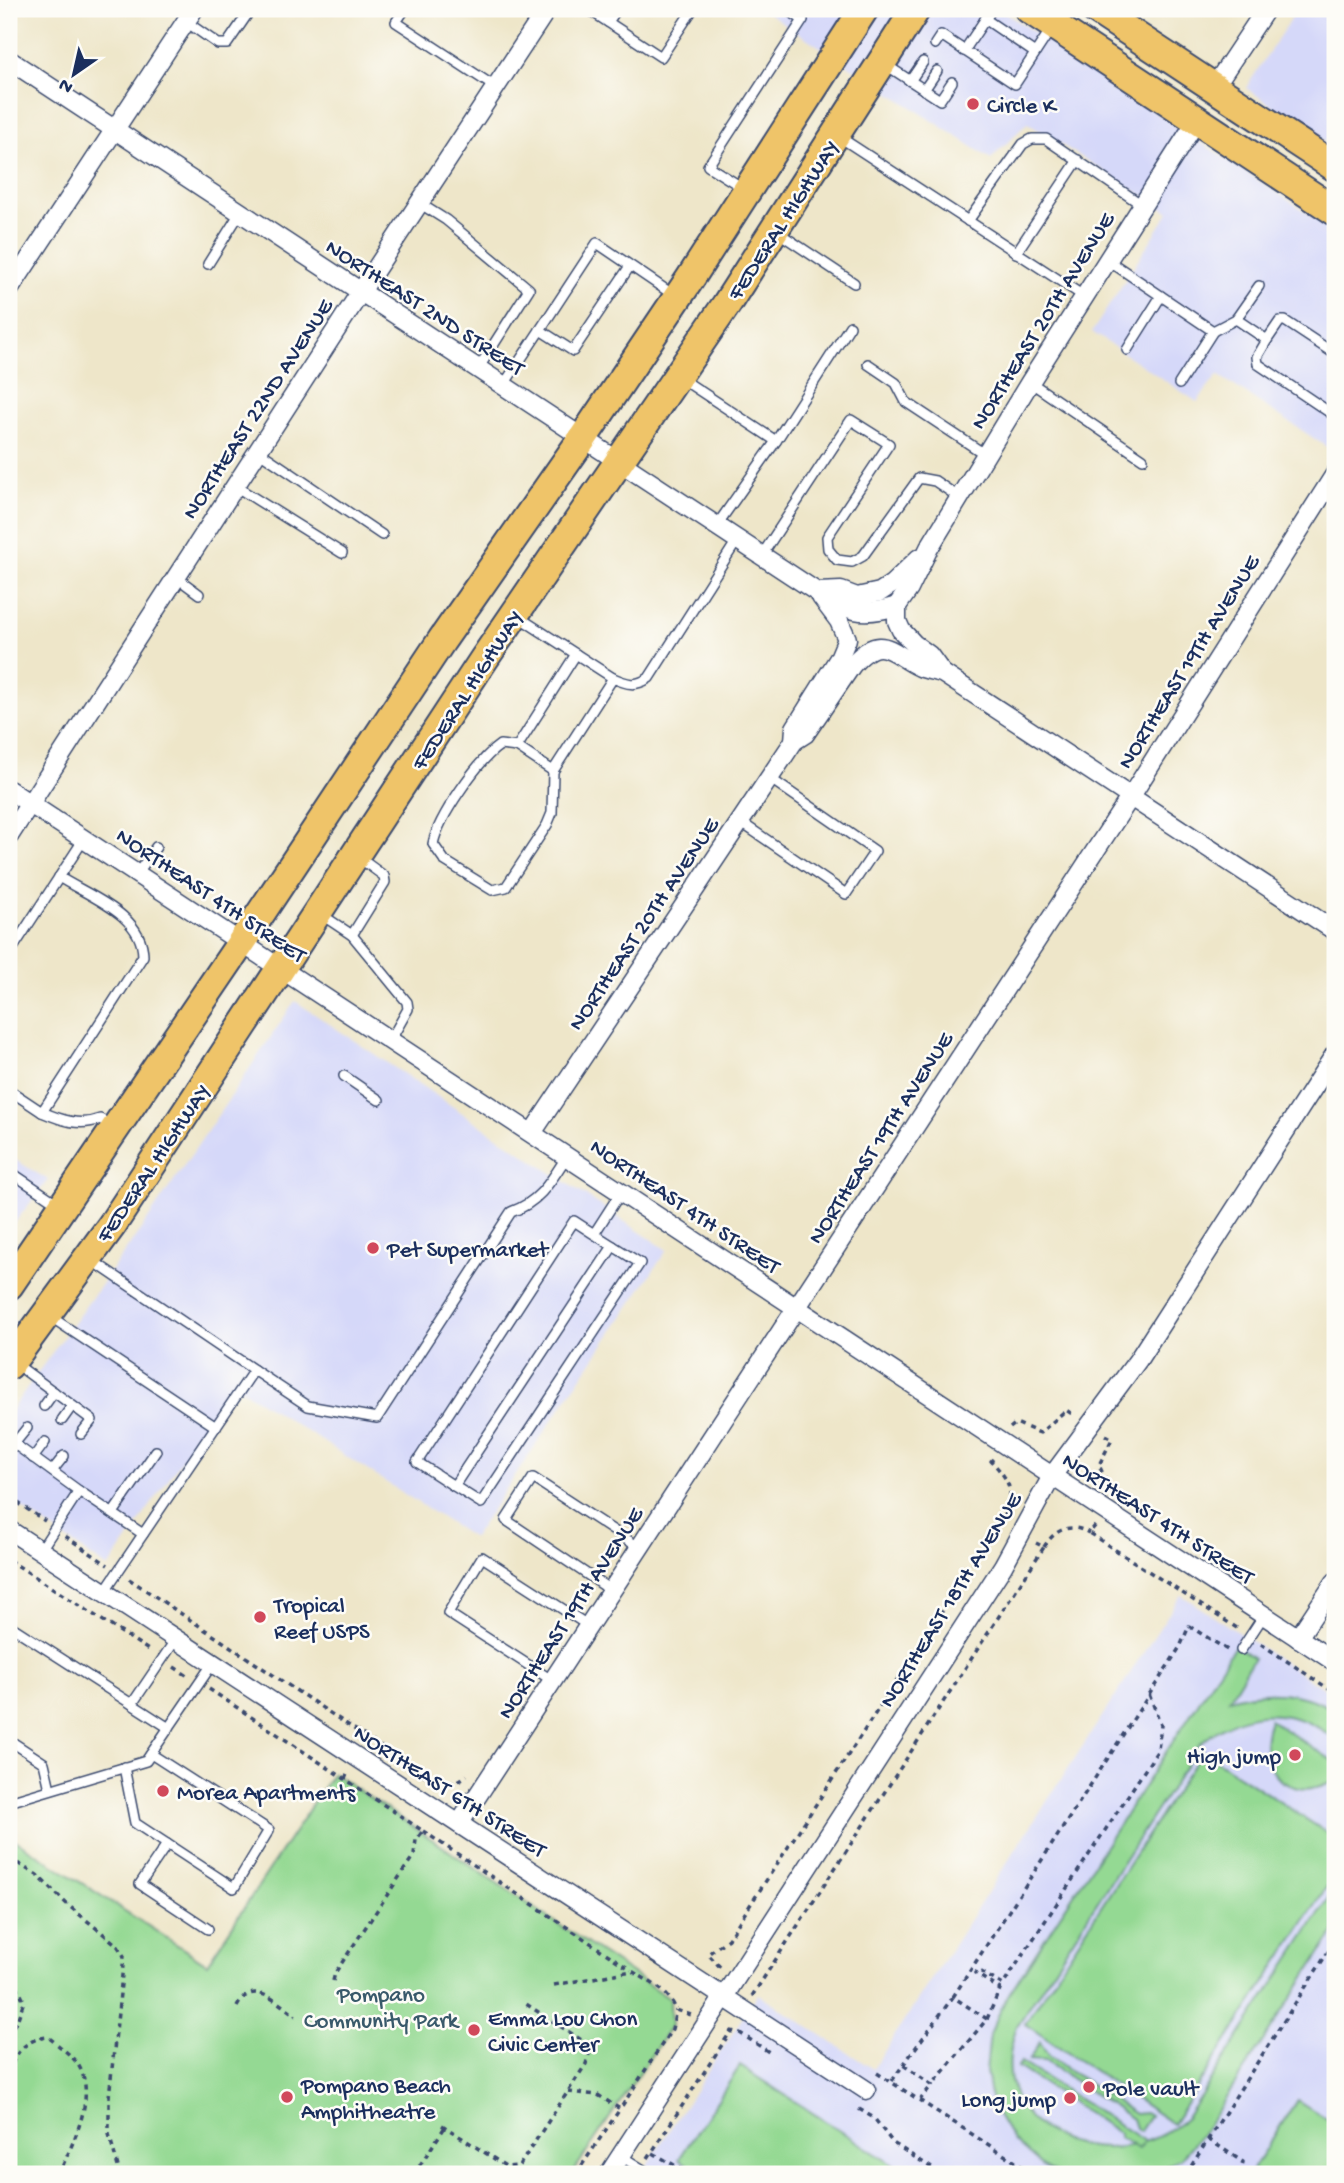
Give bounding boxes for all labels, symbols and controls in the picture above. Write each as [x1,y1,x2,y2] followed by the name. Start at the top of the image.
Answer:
[38,38,108,108] north arrow
[55,72,78,98] text: N
[987,94,1058,121] place label: Circle K
[965,96,981,112] marker: Circle K
[723,136,847,307] street label: FEDERAL HIGHWAY
[966,207,1123,435] street label: NORTHEAST 20TH AVENUE
[320,235,530,384] street label: NORTHEAST 2ND STREET
[178,293,341,525] street label: NORTHEAST 22ND AVENUE
[1113,549,1268,775] street label: NORTHEAST 19TH AVENUE
[407,606,531,777] street label: FEDERAL HIGHWAY
[564,812,727,1036] street label: NORTHEAST 20TH AVENUE
[110,823,311,971] street label: NORTHEAST 4TH STREET
[803,1026,962,1250] street label: NORTHEAST 19TH AVENUE
[91,1080,218,1249] street label: FEDERAL HIGHWAY
[584,1134,785,1282] street label: NORTHEAST 4TH STREET
[386,1238,550,1265] place label: Pet Supermarket
[365,1240,381,1256] marker: Pet Supermarket
[1056,1448,1259,1593] street label: NORTHEAST 4TH STREET
[875,1487,1030,1713] street label: NORTHEAST 18TH AVENUE
[493,1501,652,1725] street label: NORTHEAST 19TH AVENUE
[272,1594,370,1647] place label: Tropical Reef USPS
[252,1609,268,1625] marker: Tropical Reef USPS
[348,1721,551,1866] street label: NORTHEAST 6TH STREET
[1187,1745,1281,1772] place label: High jump
[1287,1747,1303,1763] marker: High jump
[177,1781,356,1808] place label: Morea Apartments
[155,1783,171,1799] marker: Morea Apartments
[304,1983,461,2036] park label: Pompano Community Park
[488,2007,638,2060] place label: Emma Lou Chon Civic Center
[466,2022,482,2038] marker: Emma Lou Chon Civic Center
[300,2074,451,2127] place label: Pompano Beach Amphitheatre
[1102,2077,1200,2104] place label: Pole vault
[1081,2079,1097,2095] marker: Pole vault
[961,2088,1056,2115] place label: Long jump
[279,2089,295,2105] marker: Pompano Beach Amphitheatre
[1062,2090,1078,2106] marker: Long jump

